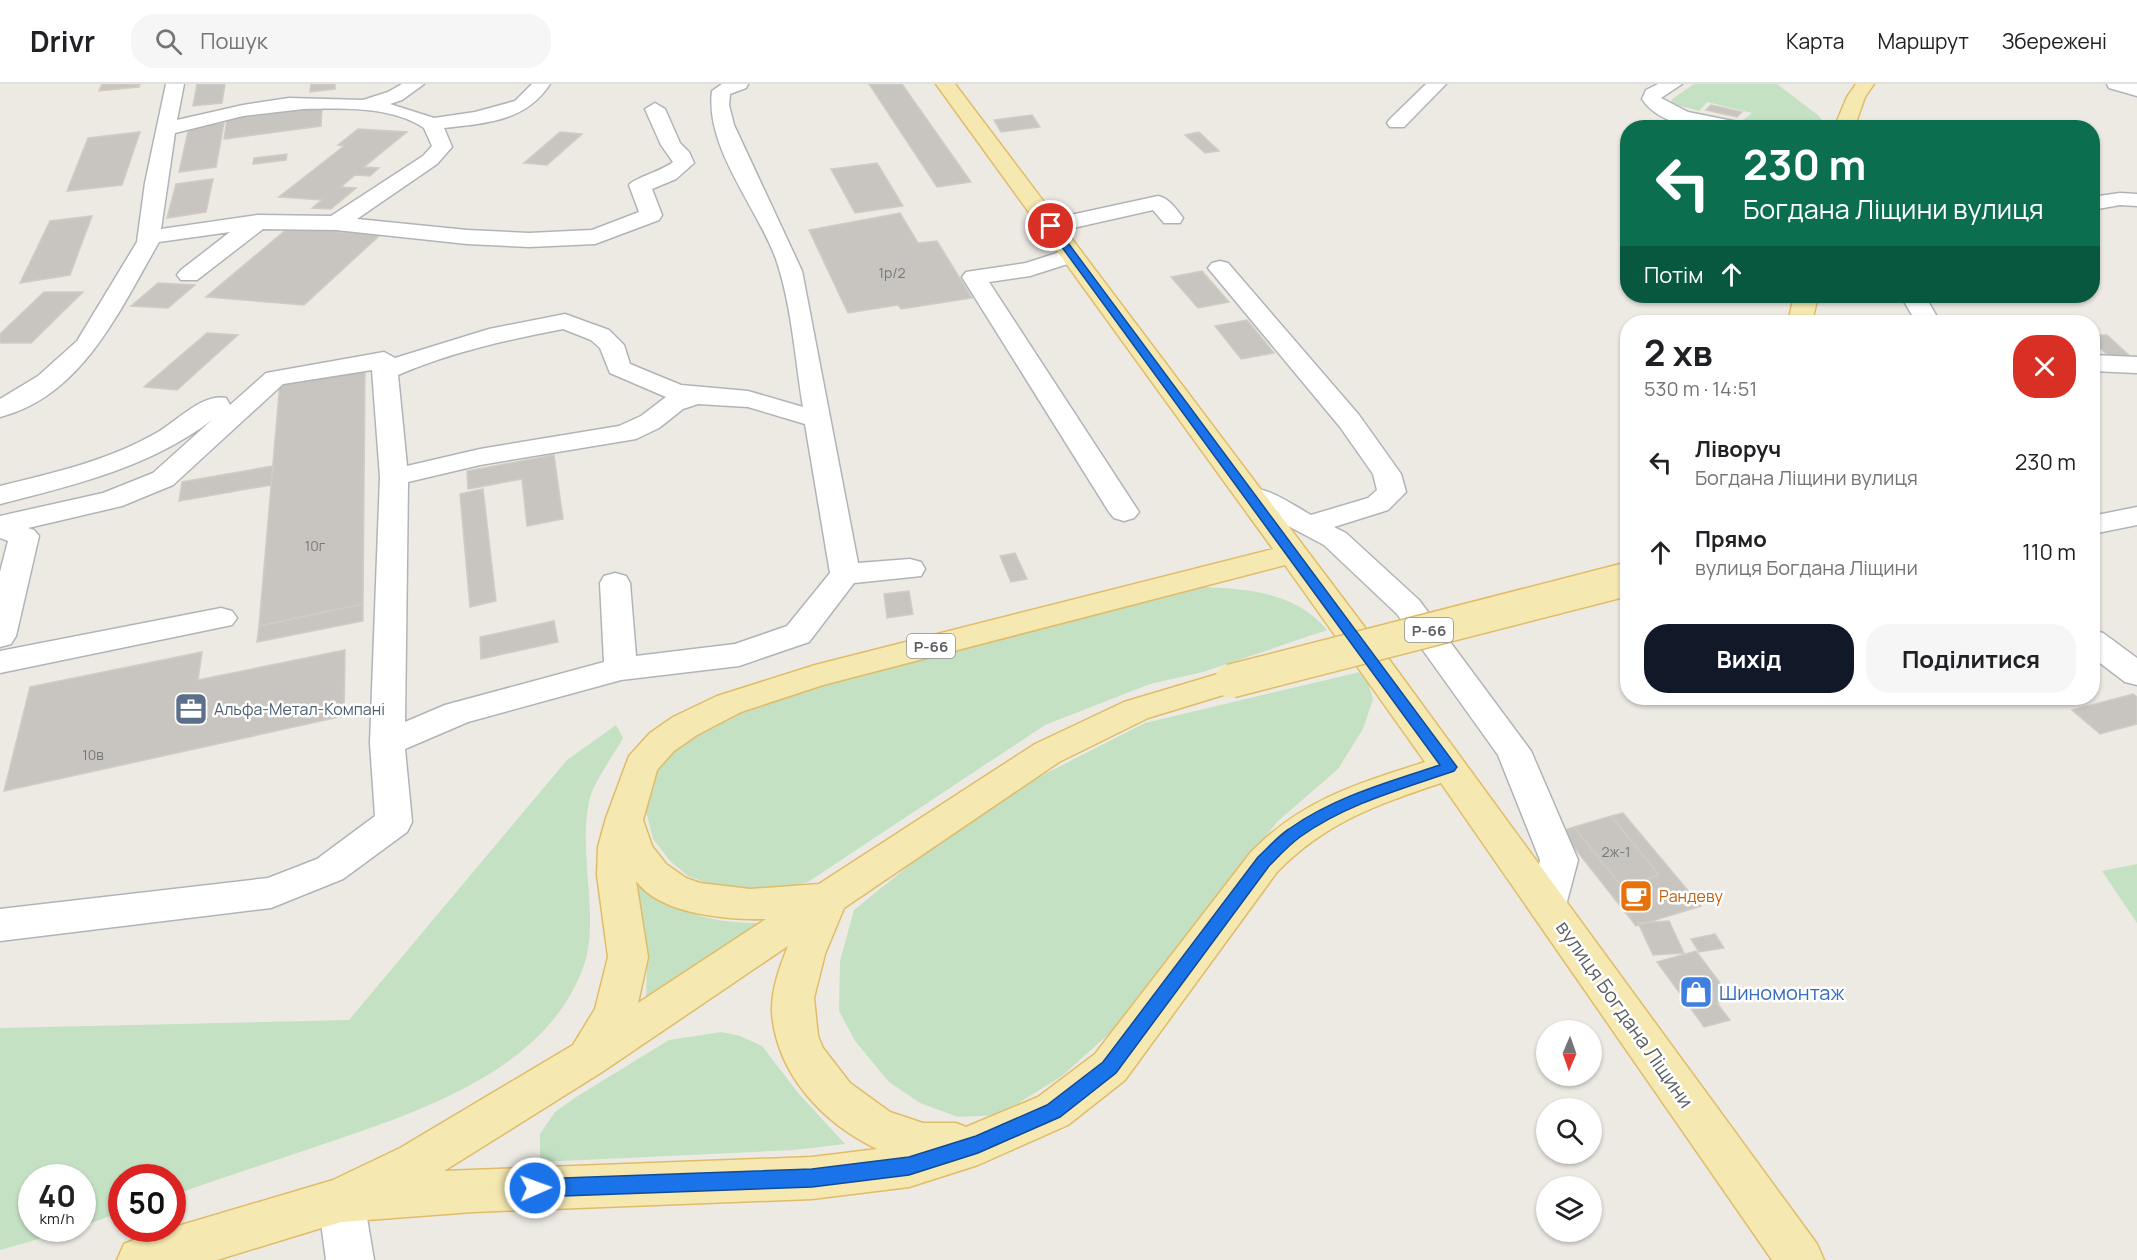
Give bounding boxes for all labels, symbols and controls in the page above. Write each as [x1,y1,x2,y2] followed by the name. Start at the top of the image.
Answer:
[131,14,551,68] search box
[30,22,95,60] text: Drivr
[152,25,185,58] icon: search
[200,26,268,56] text: Пошук
[1786,27,1844,55] text: Карта
[1877,27,1969,55] text: Маршрут
[2002,27,2107,55] text: Збережені
[1743,135,1866,193] text: 230 m
[1644,144,1722,222] icon: left
[1743,190,2044,227] text: Богдана Ліщини вулиця
[1025,200,1076,251] pin
[1034,209,1067,242] icon: arrive
[1715,258,1748,291] icon: ahead
[1644,260,1703,290] text: Потім
[878,263,906,282] house number: 1р/2
[1644,328,1713,377] text: 2 хв
[2013,335,2076,398] button: close
[1644,375,1757,402] text: 530 m · 14:51
[1695,434,1781,464] text: Ліворуч
[1644,446,1677,479] icon: left
[2015,447,2076,477] text: 230 m
[1695,464,1918,491] text: Богдана Ліщини вулиця
[1695,524,1767,554] text: Прямо
[305,536,326,555] house number: 10г
[1644,536,1677,569] icon: ahead
[2022,537,2076,567] text: 110 m
[1695,554,1918,581] text: вулиця Богдана Ліщини
[1405,618,1453,642] road number: Р-66
[1644,624,1854,693] button: Вихід
[1866,624,2076,693] button: Поділитися
[907,634,955,658] road number: Р-66
[173,691,209,727] office icon: Альфа-Метал-Компані
[214,698,385,720] place label: Альфа-Метал-Компані
[82,745,104,764] house number: 10в
[1601,842,1631,861] house number: 2ж-1
[1618,878,1654,914] cafe icon: Рандеву
[1659,885,1724,907] place label: Рандеву
[1550,915,1700,1113] street label: вулиця Богдана Ліщини
[1678,974,1714,1010] shop icon: Шиномонтаж
[1719,979,1844,1006] place label: Шиномонтаж
[1536,1020,1602,1086] north arrow
[1536,1020,1602,1242] map controls
[1536,1098,1602,1164] button: search
[503,1156,567,1220] position arrow
[108,1164,186,1242] speed limit sign: 50
[38,1175,76,1216] text: 40
[1536,1176,1602,1242] button: layers
[40,1208,74,1229] text: km/h

